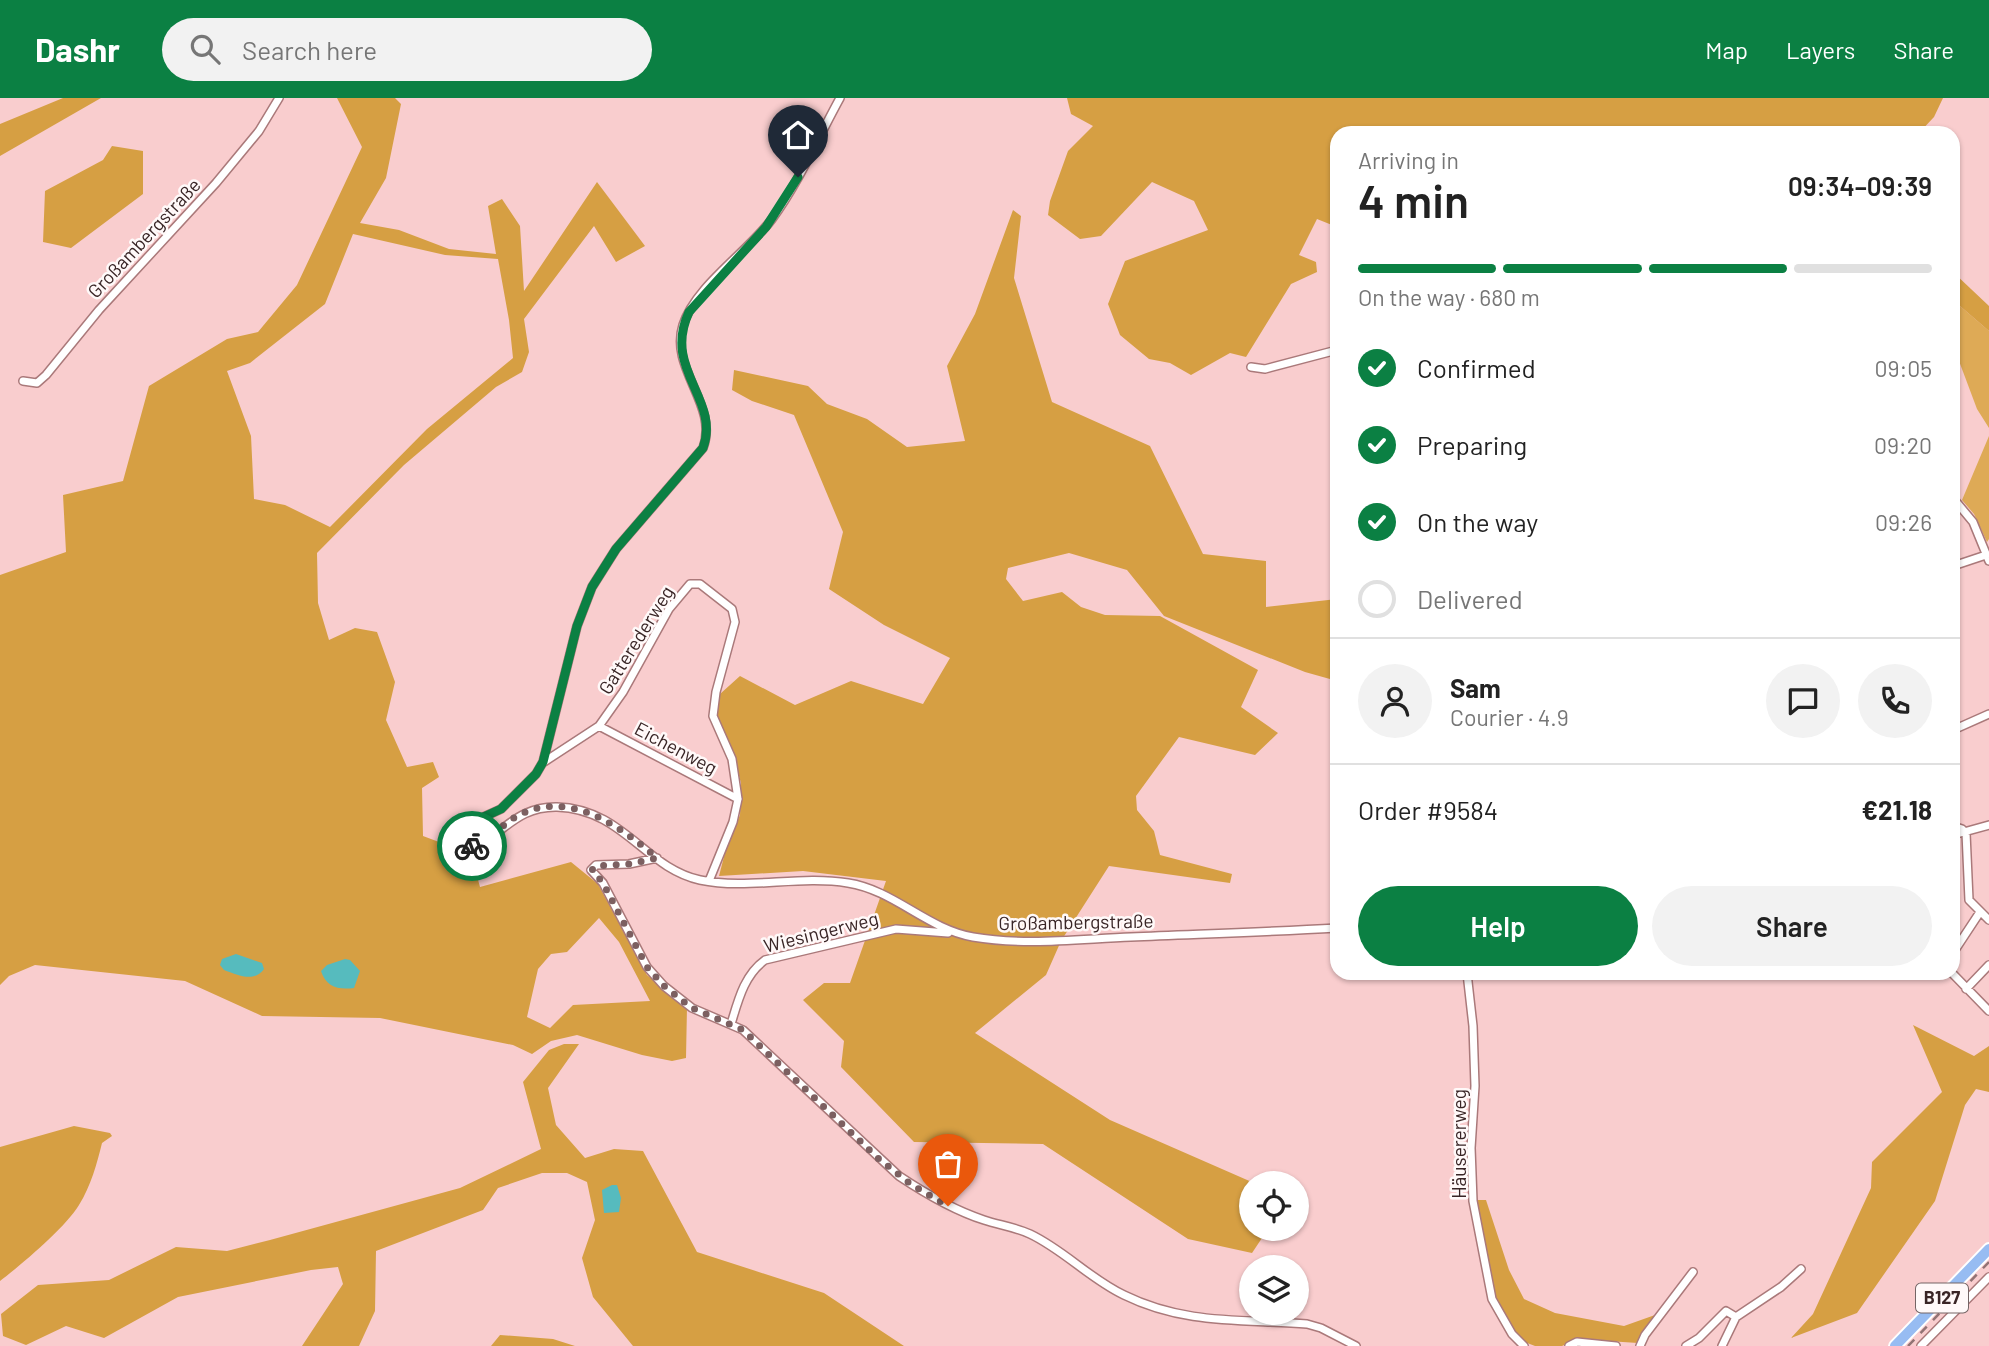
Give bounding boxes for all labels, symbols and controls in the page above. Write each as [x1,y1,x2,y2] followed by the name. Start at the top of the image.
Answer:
[162,18,652,81] search box
[35,29,120,69] text: Dashr
[186,30,224,68] icon: search
[242,34,377,65] text: Search here
[1705,35,1748,64] text: Map
[1786,35,1855,64] text: Layers
[1893,35,1954,64] text: Share
[768,105,828,177] pin
[779,116,817,154] icon: home
[1358,146,1459,174] text: Arriving in
[1788,170,1932,201] text: 09:34–09:39
[1358,172,1469,227] text: 4 min
[82,173,205,302] street label: Großambergstraße
[1358,283,1540,311] text: On the way · 680 m
[1358,349,1396,387] icon: check
[1417,352,1536,383] text: Confirmed
[1874,354,1932,382] text: 09:05
[1358,426,1396,464] icon: check
[1417,429,1527,460] text: Preparing
[1874,431,1932,459] text: 09:20
[1358,503,1396,541] icon: check
[1417,506,1538,537] text: On the way
[1875,508,1932,536] text: 09:26
[593,581,678,698] street label: Gatterederweg
[1417,583,1523,614] text: Delivered
[1358,664,1432,738] button: person
[1766,664,1840,738] button: chat
[1858,664,1932,738] button: phone
[1450,672,1501,703] text: Sam
[1450,703,1569,731] text: Courier · 4.9
[631,716,721,779] street label: Eichenweg
[1358,794,1498,825] text: Order #9584
[1862,794,1932,825] text: €21.18
[437,811,507,881] courier
[453,827,491,865] icon: bike
[1358,886,1638,966] button: Help
[1652,886,1932,966] button: Share
[761,906,880,957] street label: Wiesingerweg
[998,909,1154,934] street label: Großambergstraße
[1447,1089,1470,1199] street label: Häusererweg
[918,1134,978,1206] pin
[929,1145,967,1183] icon: bag
[1239,1171,1309,1325] map controls
[1239,1171,1309,1241] button: locate
[1239,1255,1309,1325] button: layers
[1916,1283,1968,1312] road number: B127

